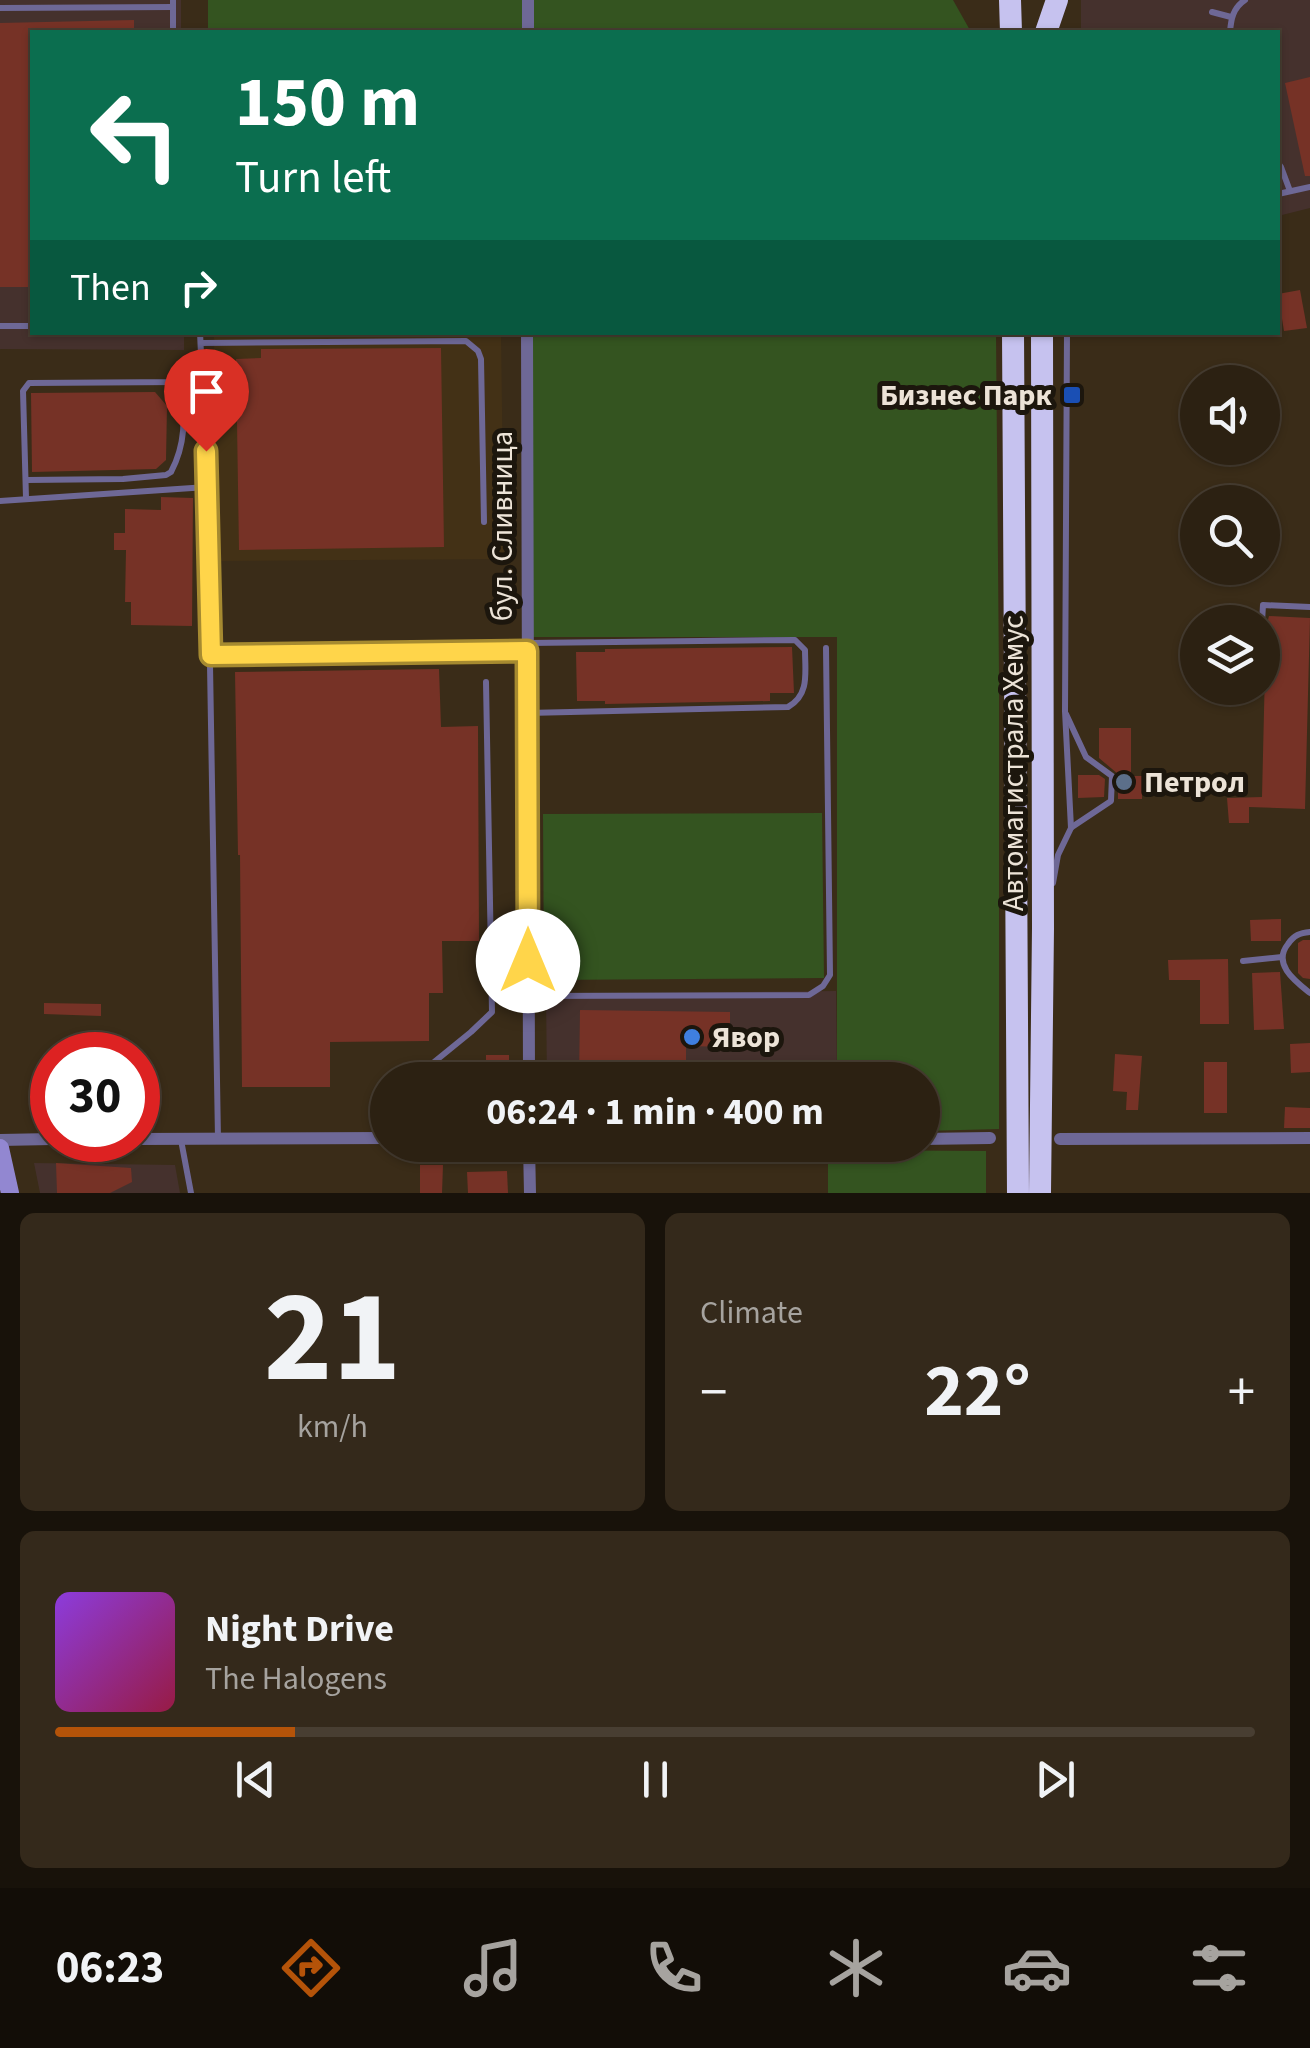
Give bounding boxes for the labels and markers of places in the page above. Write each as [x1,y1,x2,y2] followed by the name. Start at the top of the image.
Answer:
[164,349,249,452] pin
[880,374,1053,417] place label: Бизнес Парк
[1061,384,1083,406] marker: Бизнес Парк
[1144,761,1245,804] place label: Петрол
[1113,771,1135,793] marker: Петрол
[712,1016,780,1059] place label: Явор
[681,1026,703,1048] marker: Явор

